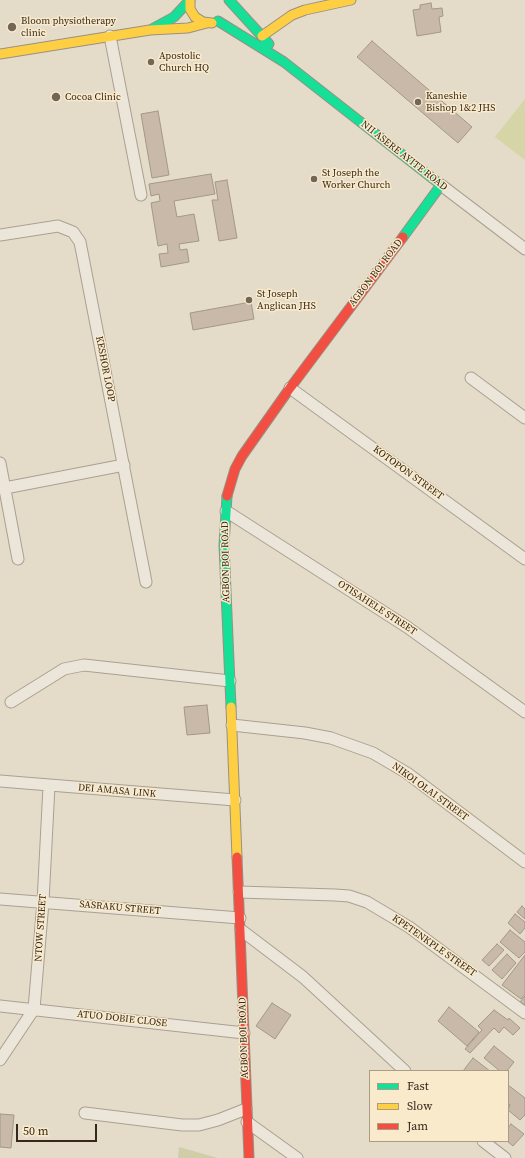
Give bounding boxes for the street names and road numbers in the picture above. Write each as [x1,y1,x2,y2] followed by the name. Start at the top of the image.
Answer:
[358,119,450,193] street label: NII ASERE AYITE ROAD
[347,237,405,309] street label: AGBON BOI ROAD
[93,335,117,403] street label: KESHOR LOOP
[370,443,446,503] street label: KOTOPON STREET
[219,521,233,603] street label: AGBON BOI ROAD
[335,578,419,638] street label: OTISAHELE STREET
[390,760,470,824] street label: NIKOI OLAI STREET
[77,782,157,800] street label: DEI AMASA LINK
[33,894,49,962] street label: NTOW STREET
[79,898,161,918] street label: SASRAKU STREET
[390,912,478,980] street label: KPETENKPLE STREET
[237,997,251,1079] street label: AGBON BOI ROAD
[76,1008,168,1030] street label: ATUO DOBIE CLOSE

